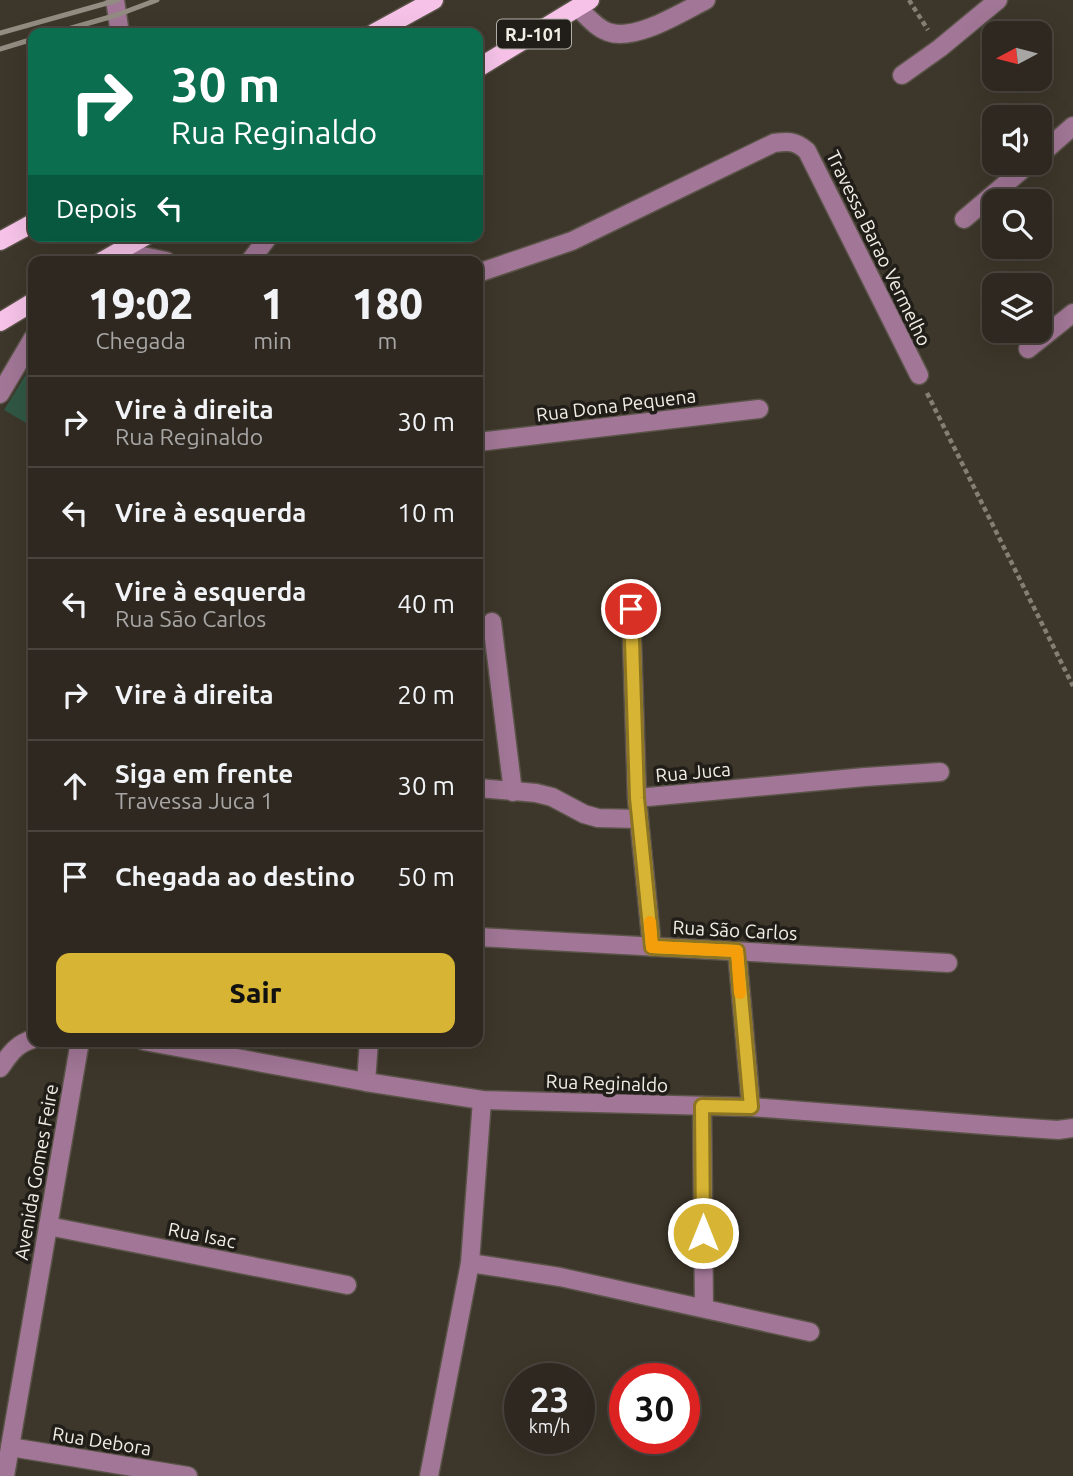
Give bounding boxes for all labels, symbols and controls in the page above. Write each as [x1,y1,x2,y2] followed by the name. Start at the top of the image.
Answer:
[497,19,571,48] road number: RJ-101
[982,21,1052,91] north arrow
[982,21,1052,343] map controls
[56,56,147,147] icon: right
[171,56,280,111] text: 30 m
[982,105,1052,175] button: sound
[171,114,377,150] text: Rua Reginaldo
[822,147,936,349] street label: Travessa Barao Vermelho
[151,189,189,227] icon: left
[982,189,1052,259] button: search
[56,194,137,223] text: Depois
[982,273,1052,343] button: layers
[88,280,193,327] text: 19:02
[261,280,284,327] text: 1
[352,280,423,327] text: 180
[95,328,186,353] text: Chegada
[253,328,292,353] text: min
[377,328,397,353] text: m
[535,384,697,426] street label: Rua Dona Pequena
[115,395,274,424] text: Vire à direita
[56,403,94,441] icon: right
[397,407,455,436] text: 30 m
[115,424,263,449] text: Rua Reginaldo
[56,494,94,532] icon: left
[115,498,306,527] text: Vire à esquerda
[397,498,455,527] text: 10 m
[115,577,306,606] text: Vire à esquerda
[601,579,661,639] pin
[56,585,94,623] icon: left
[397,589,455,618] text: 40 m
[612,590,650,628] icon: arrive
[115,606,266,631] text: Rua São Carlos
[56,676,94,714] icon: right
[115,680,274,709] text: Vire à direita
[397,680,455,709] text: 20 m
[654,758,732,786] street label: Rua Juca
[115,759,293,788] text: Siga em frente
[56,767,94,805] icon: ahead
[397,771,455,800] text: 30 m
[115,788,274,813] text: Travessa Juca 1
[56,858,94,896] icon: arrive
[115,862,355,891] text: Chegada ao destino
[397,862,455,891] text: 50 m
[672,916,798,944] street label: Rua São Carlos
[56,953,455,1033] button: Sair
[545,1070,669,1096] street label: Rua Reginaldo
[10,1082,62,1262] street label: Avenida Gomes Feire
[666,1196,740,1270] position arrow
[166,1218,238,1252] street label: Rua Isac
[609,1363,700,1454] speed limit sign: 30
[530,1379,569,1419] text: 23
[529,1416,570,1436] text: km/h
[51,1422,153,1460] street label: Rua Debora

